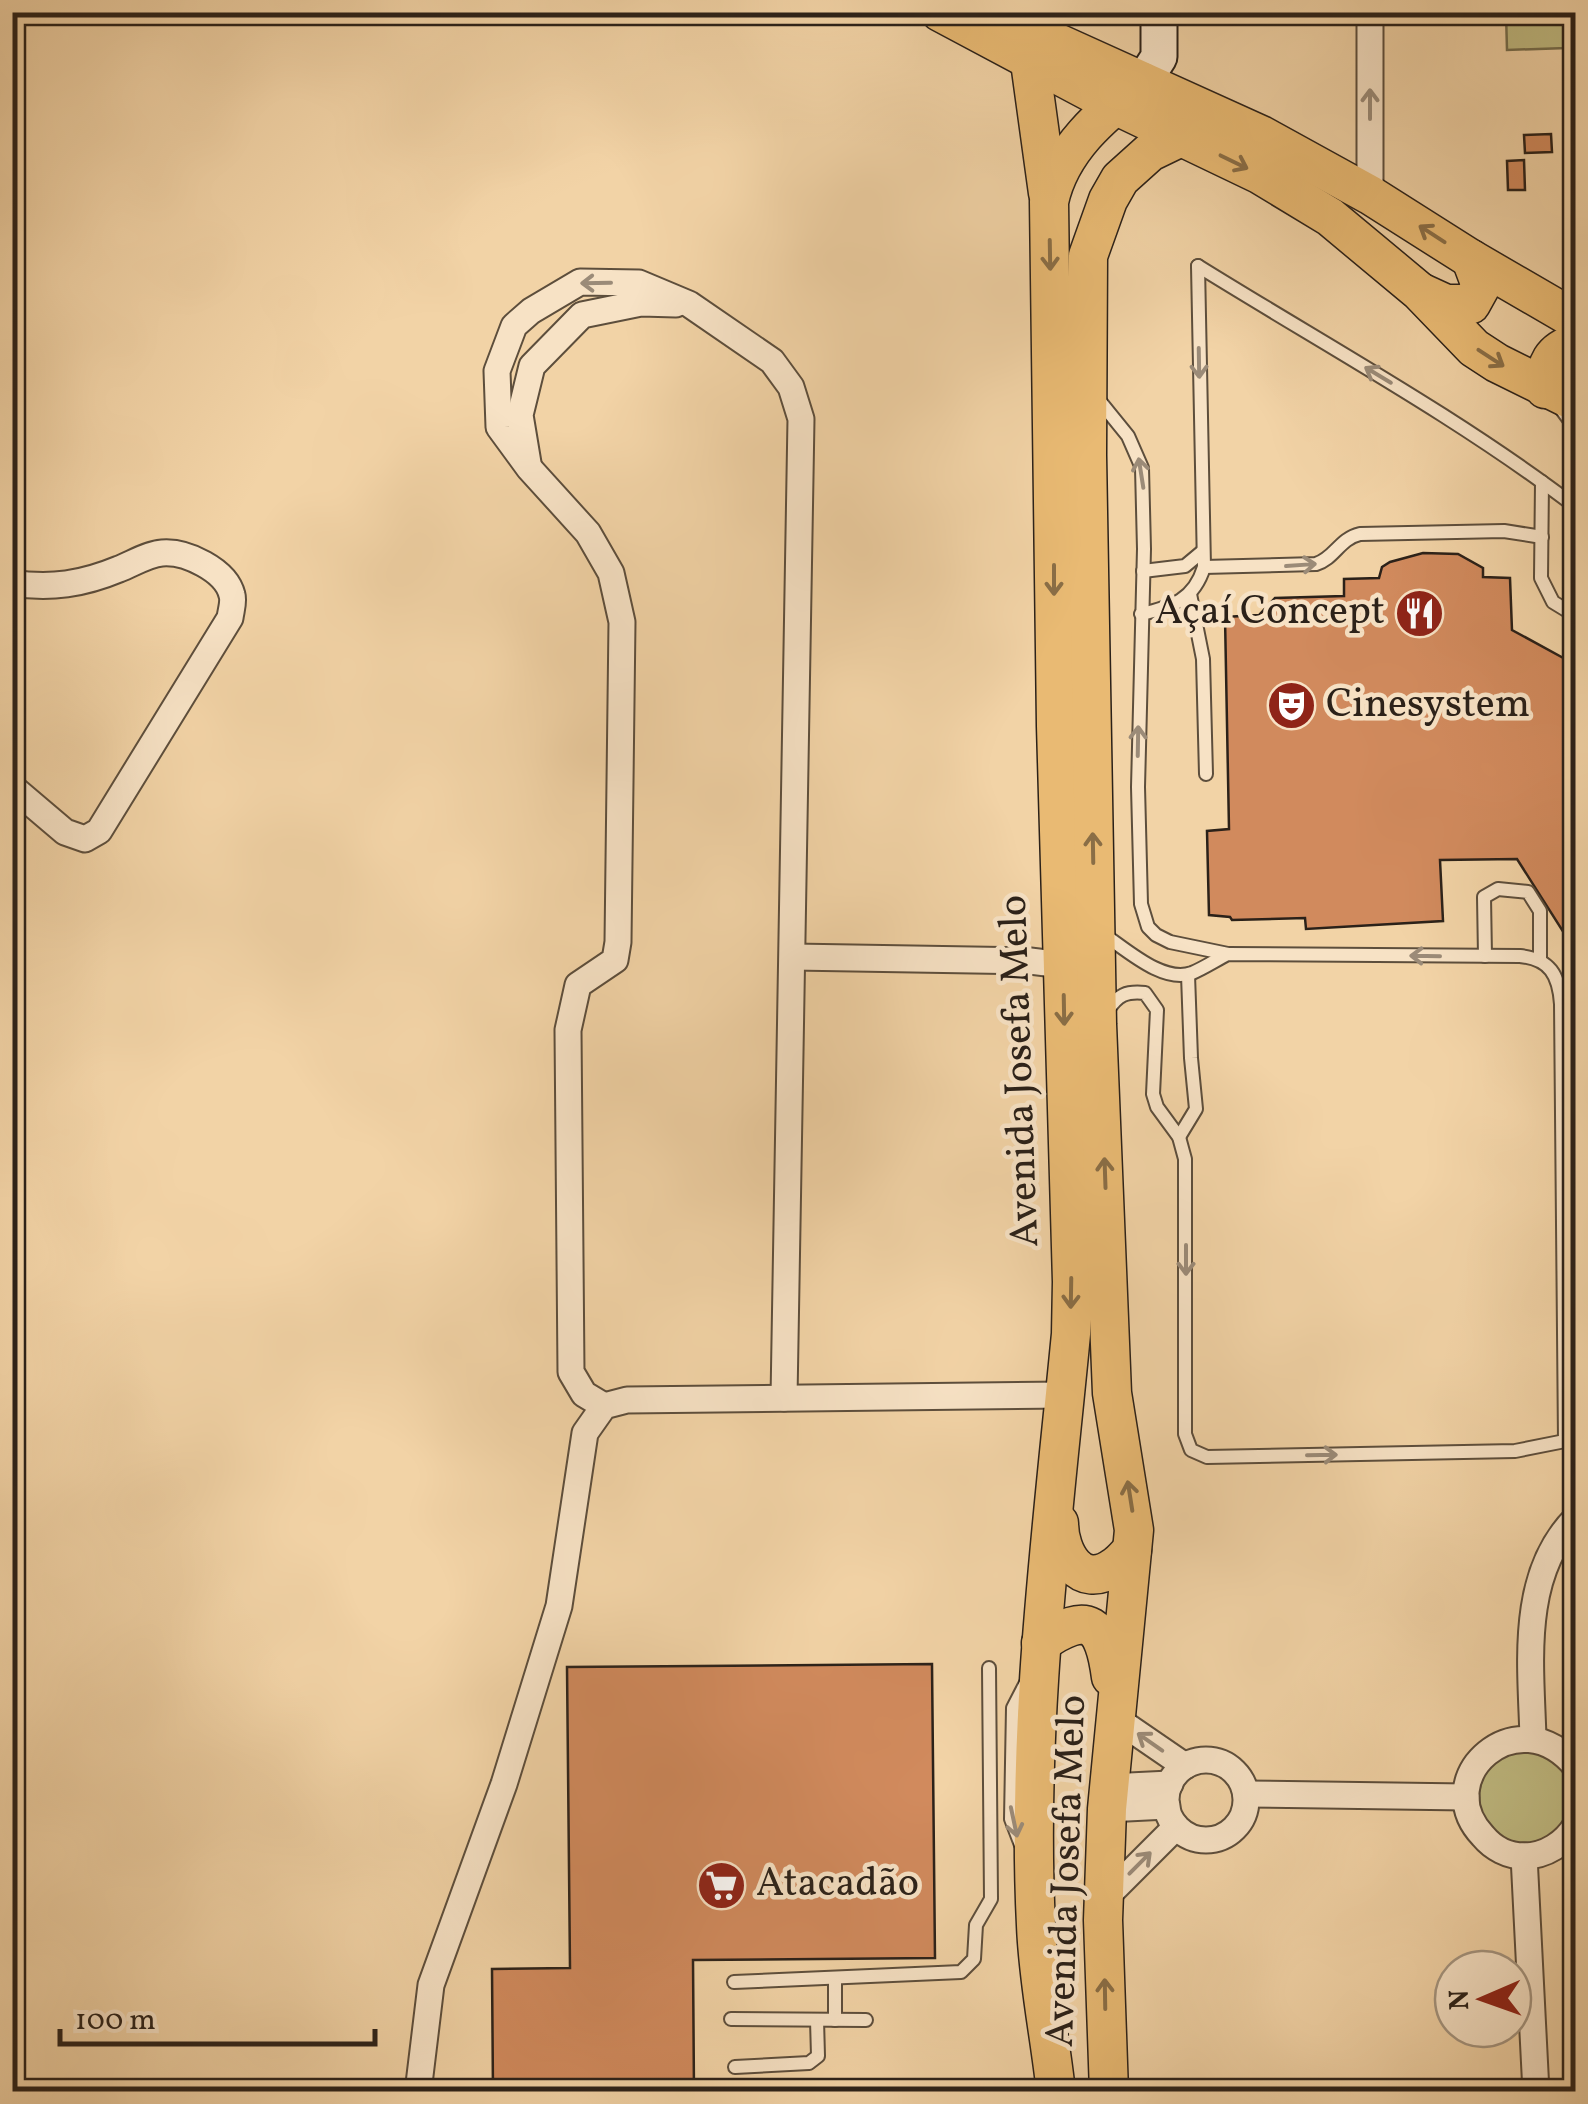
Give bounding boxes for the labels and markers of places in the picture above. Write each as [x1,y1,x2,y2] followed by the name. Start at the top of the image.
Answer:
[1155,585,1385,641] place label: Açaí Concept
[1394,587,1446,639] restaurant icon: Açaí Concept
[1326,678,1530,734] place label: Cinesystem
[1265,680,1317,732] theatre icon: Cinesystem
[756,1857,919,1913] place label: Atacadão
[695,1859,747,1911] supermarket icon: Atacadão

